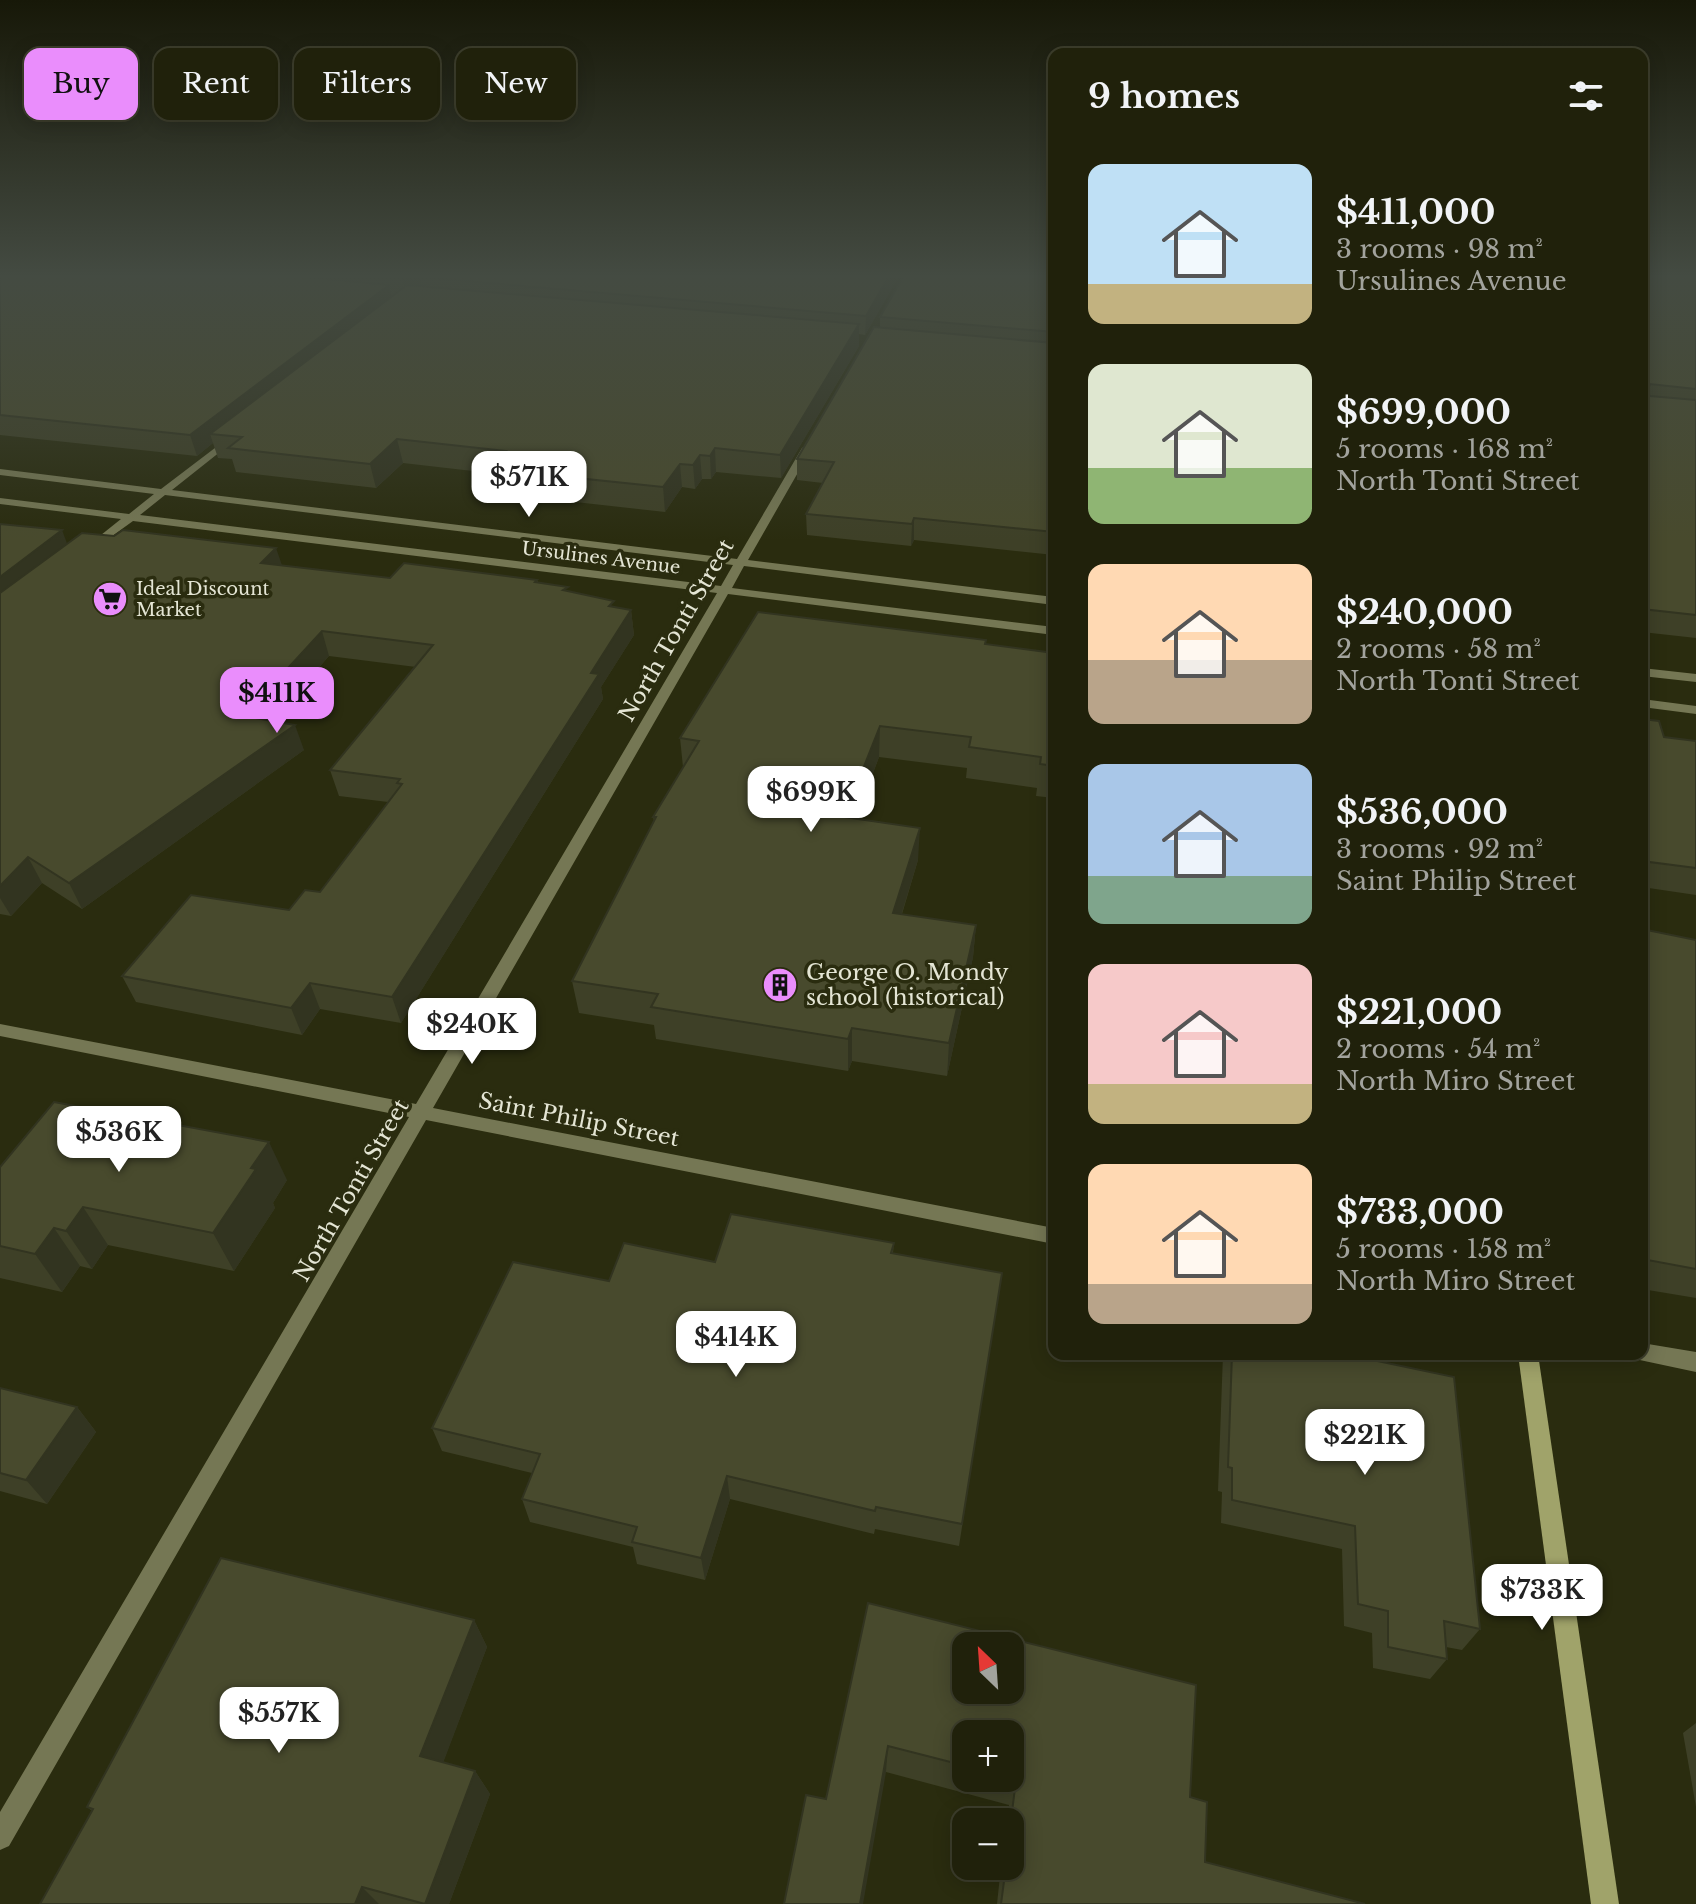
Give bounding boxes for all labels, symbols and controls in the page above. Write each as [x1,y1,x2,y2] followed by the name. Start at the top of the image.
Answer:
[24,48,138,120] chip: Buy
[154,48,278,120] chip: Rent
[294,48,440,120] chip: Filters
[456,48,576,120] chip: New
[1564,74,1608,118] icon: filters
[1088,75,1240,117] text: 9 homes
[1336,191,1495,233] text: $411,000
[1152,196,1248,292] icon: home
[1336,233,1543,265] text: 3 rooms · 98 m²
[1336,265,1567,297] text: Ursulines Avenue
[1336,391,1511,433] text: $699,000
[1152,396,1248,492] icon: home
[1336,433,1553,465] text: 5 rooms · 168 m²
[473,451,585,519] pin: $571K
[490,461,568,493] text: $571K
[1336,465,1580,497] text: North Tonti Street
[613,534,740,726] street label: North Tonti Street
[520,537,682,579] street label: Ursulines Avenue
[136,578,270,621] place label: Ideal Discount Market
[91,580,129,618] supermarket icon: Ideal Discount Market
[1336,591,1513,633] text: $240,000
[1152,596,1248,692] icon: home
[1336,633,1541,665] text: 2 rooms · 58 m²
[1336,665,1580,697] text: North Tonti Street
[221,667,333,735] pin: $411K
[238,677,316,709] text: $411K
[755,766,867,834] pin: $699K
[766,776,856,808] text: $699K
[1336,791,1508,833] text: $536,000
[1152,796,1248,892] icon: home
[1336,833,1543,865] text: 3 rooms · 92 m²
[1336,865,1577,897] text: Saint Philip Street
[806,959,1009,1011] place label: George O. Mondy school (historical)
[761,966,799,1004] building icon: George O. Mondy school (historical)
[1336,991,1502,1033] text: $221,000
[1152,996,1248,1092] icon: home
[416,998,528,1066] pin: $240K
[426,1008,518,1040] text: $240K
[1336,1033,1540,1065] text: 2 rooms · 54 m²
[1336,1065,1575,1097] text: North Miro Street
[476,1087,682,1152] street label: Saint Philip Street
[288,1094,415,1286] street label: North Tonti Street
[63,1106,175,1174] pin: $536K
[75,1116,163,1148] text: $536K
[1336,1191,1504,1233] text: $733,000
[1152,1196,1248,1292] icon: home
[1336,1233,1551,1265] text: 5 rooms · 158 m²
[1336,1265,1575,1297] text: North Miro Street
[680,1311,792,1379] pin: $414K
[694,1321,778,1353] text: $414K
[1309,1409,1421,1477] pin: $221K
[1323,1419,1407,1451] text: $221K
[1486,1564,1598,1632] pin: $733K
[1500,1574,1584,1606] text: $733K
[952,1632,1024,1704] north arrow
[952,1632,1024,1880] map controls
[223,1687,335,1755] pin: $557K
[238,1697,320,1729] text: $557K
[952,1720,1024,1792] button: +
[952,1808,1024,1880] button: −

